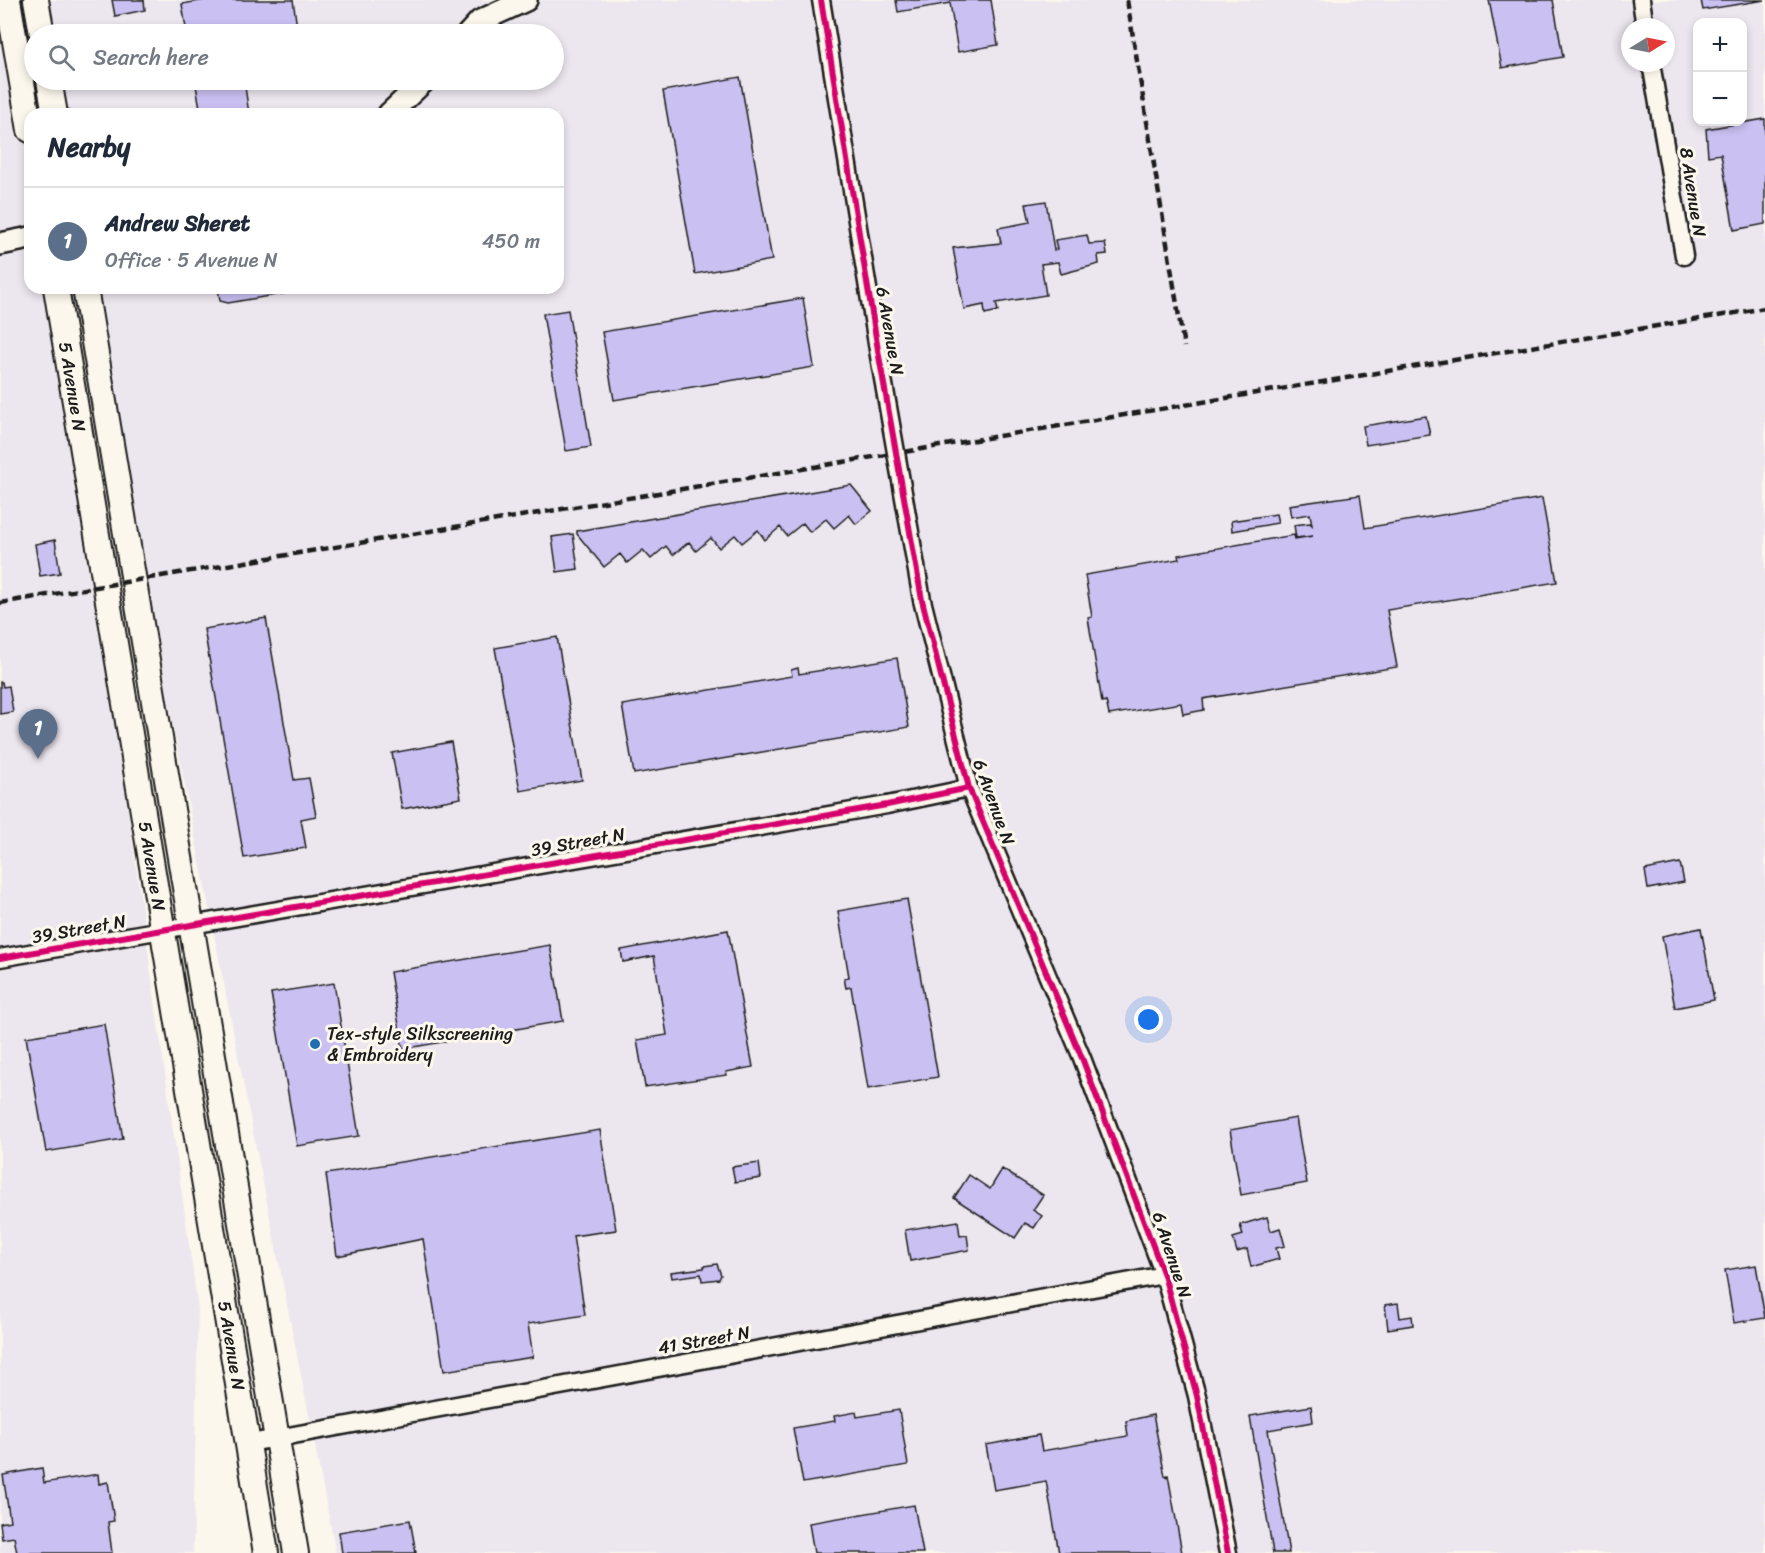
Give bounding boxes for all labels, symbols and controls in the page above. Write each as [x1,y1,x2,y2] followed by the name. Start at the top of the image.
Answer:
[1621,18,1675,72] north arrow
[1693,18,1747,126] map controls
[1693,18,1747,72] button: +
[24,24,564,90] search box
[93,38,209,77] text: Search here
[45,41,78,74] icon: search
[1693,72,1747,126] button: −
[48,124,130,170] text: Nearby
[1670,145,1716,240] street label: 8 Avenue N
[105,204,250,243] text: Andrew Sheret
[63,224,72,259] text: 1
[482,224,540,259] text: 450 m
[105,243,278,278] text: Office · 5 Avenue N
[866,284,914,378] street label: 6 Avenue N
[49,339,96,434] street label: 5 Avenue N
[18,710,57,759] pin: 1
[964,754,1025,850] street label: 6 Avenue N
[528,818,628,866] street label: 39 Street N
[129,819,175,914] street label: 5 Avenue N
[29,905,129,953] street label: 39 Street N
[1134,1005,1163,1034] your location
[327,1018,513,1071] place label: Tex-style Silkscreening & Embroidery
[308,1037,322,1051] marker: Tex-style Silkscreening & Embroidery
[1143,1207,1201,1303] street label: 6 Avenue N
[208,1298,255,1393] street label: 5 Avenue N
[655,1316,753,1364] street label: 41 Street N

